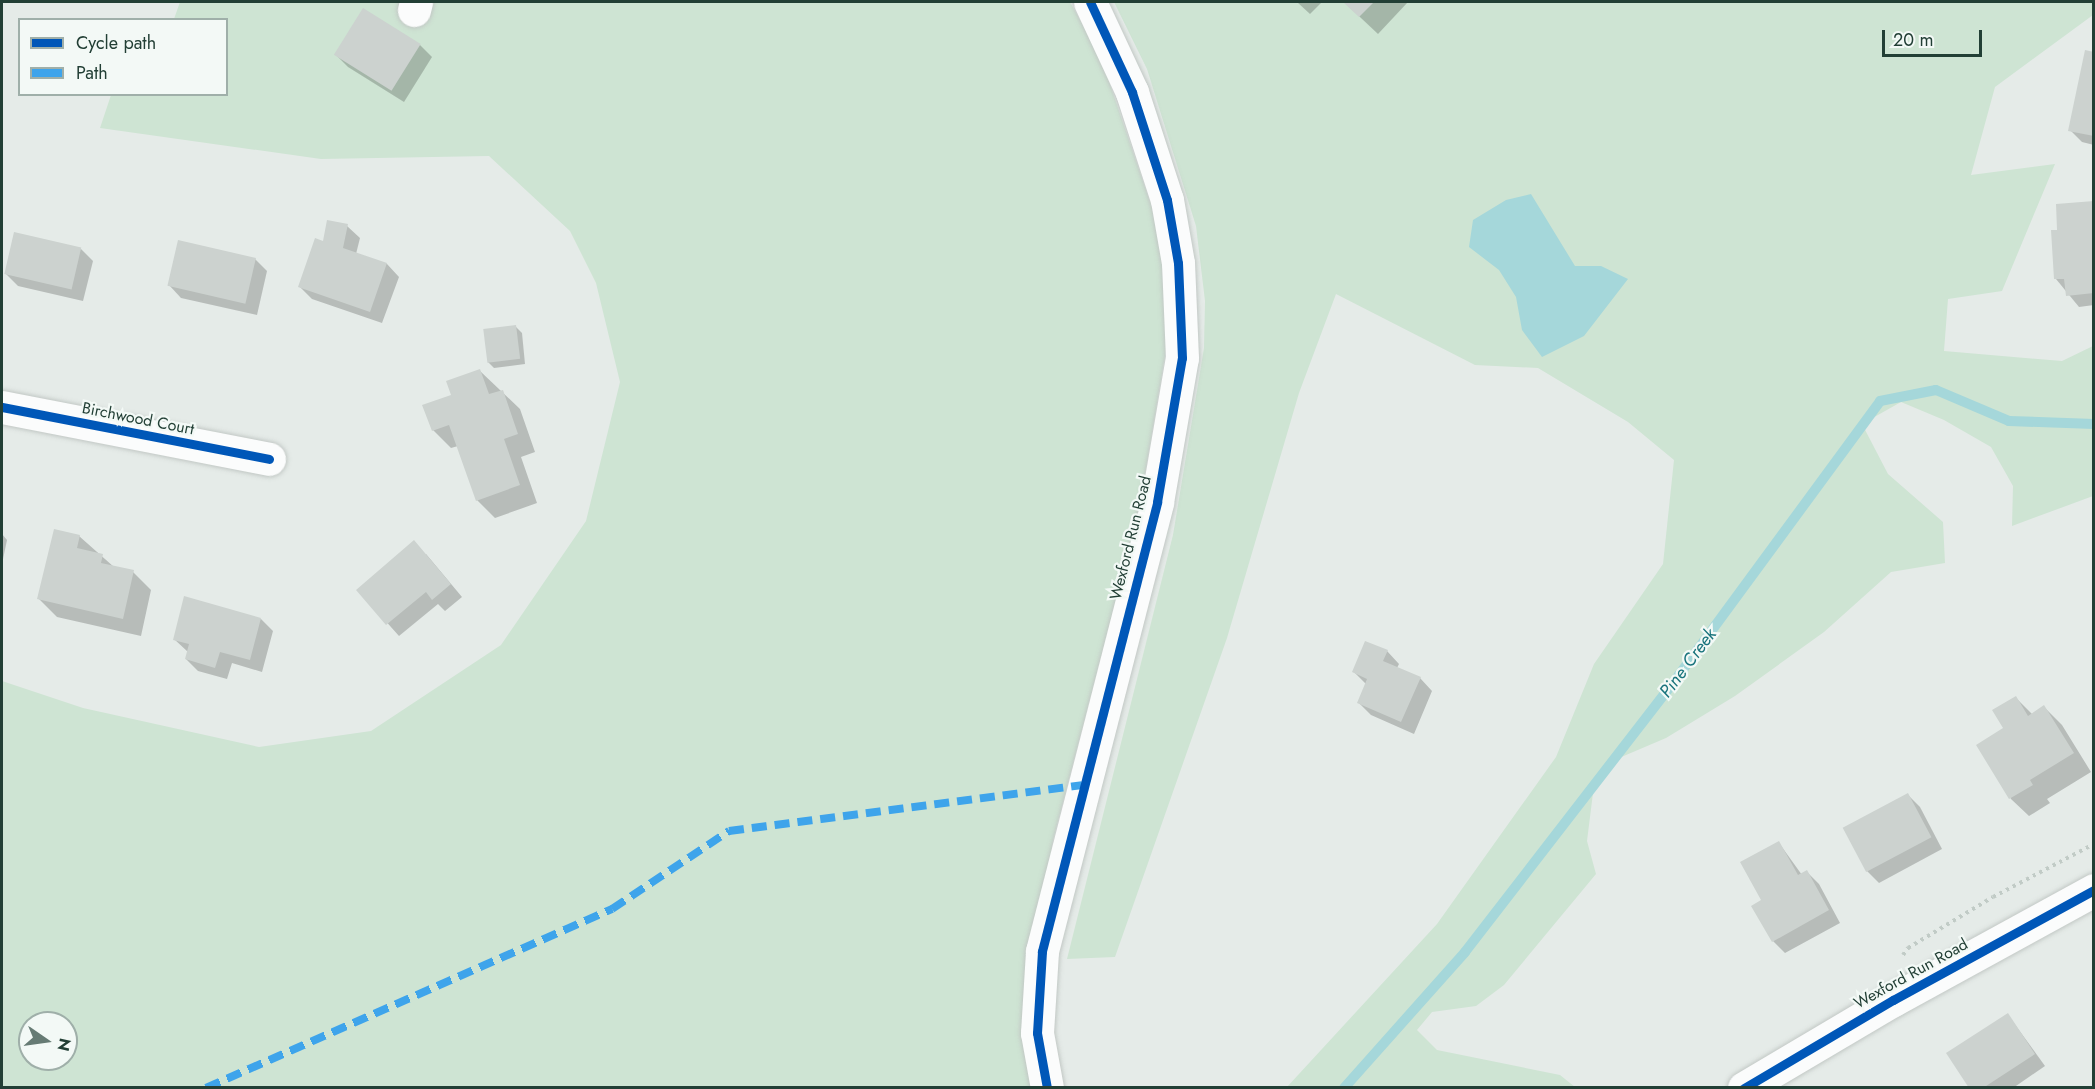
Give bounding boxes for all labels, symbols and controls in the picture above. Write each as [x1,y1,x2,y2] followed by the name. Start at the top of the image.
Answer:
[18,18,228,96] legend
[1885,18,1986,56] scale bar
[1893,27,1933,53] text: 20 m
[76,30,156,56] text: Cycle path
[76,60,108,86] text: Path
[80,399,196,439] street label: Birchwood Court
[1106,474,1156,602] street label: Wexford Run Road
[1655,624,1721,702] water label: Pine Creek
[1851,935,1971,1013] street label: Wexford Run Road
[18,1011,78,1071] north arrow
[51,1036,77,1053] text: N

